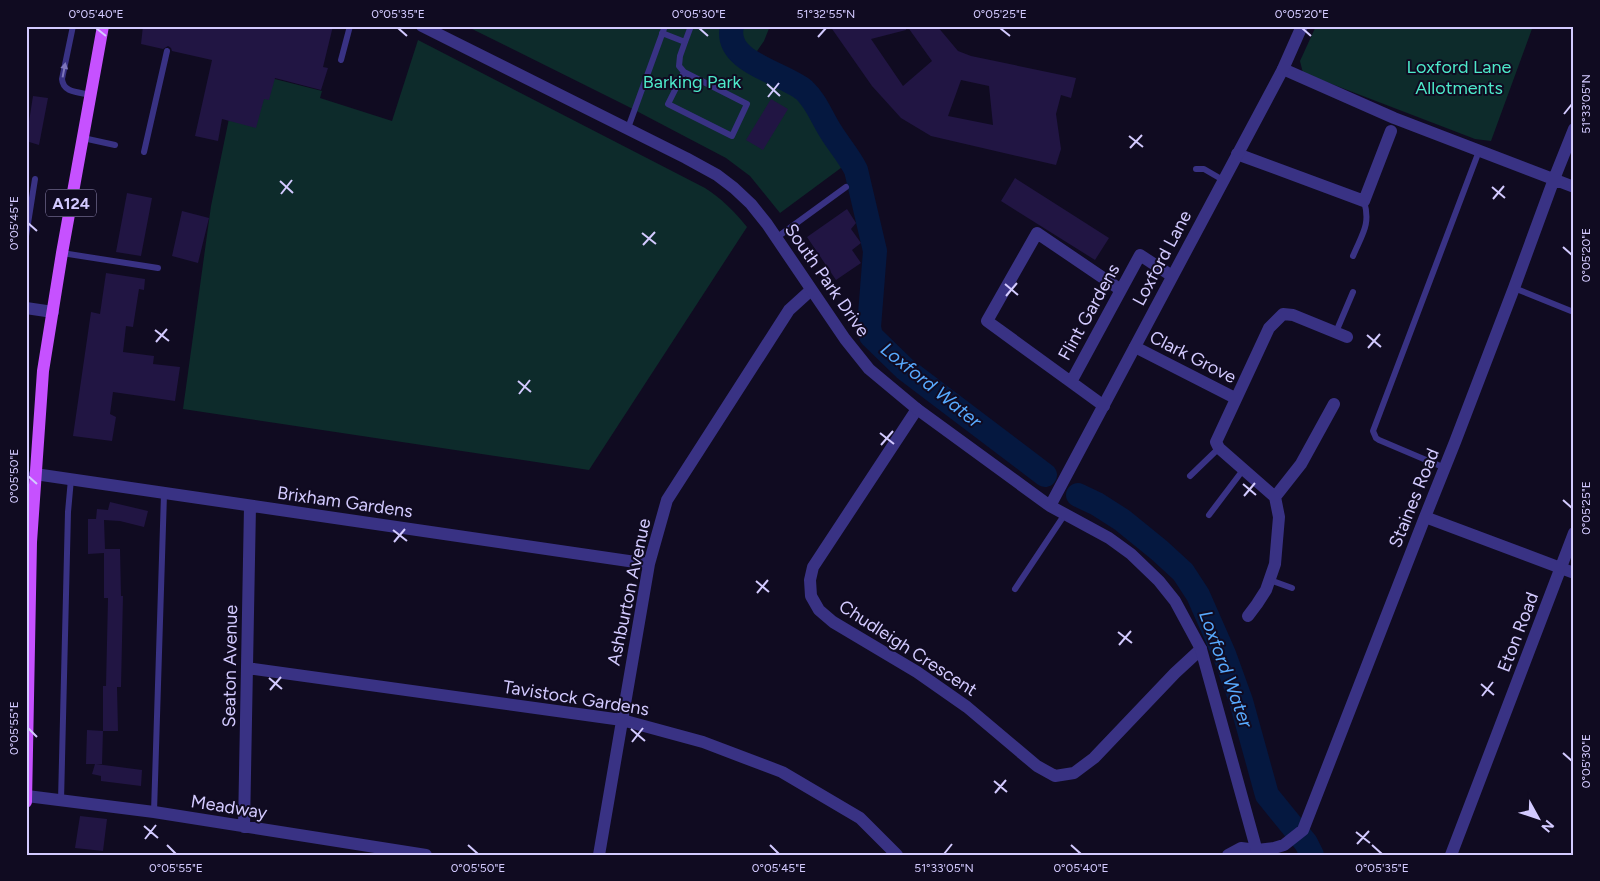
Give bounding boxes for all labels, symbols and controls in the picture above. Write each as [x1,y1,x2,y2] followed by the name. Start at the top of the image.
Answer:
[68,7,124,21] text: 0°05'40"E
[371,7,425,21] text: 0°05'35"E
[672,7,726,21] text: 0°05'30"E
[797,7,855,21] text: 51°32'55"N
[973,7,1027,21] text: 0°05'25"E
[1275,7,1329,21] text: 0°05'20"E
[1407,56,1512,99] park label: Loxford Lane Allotments
[60,63,68,78] one-way arrow
[643,71,741,93] park label: Barking Park
[1579,74,1593,134] text: 51°33'05"N
[46,190,96,217] road number: A124
[7,196,21,250] text: 0°05'45"E
[1128,206,1196,309] street label: Loxford Lane
[780,219,874,341] street label: South Park Drive
[1579,228,1593,282] text: 0°05'20"E
[1053,260,1125,364] street label: Flint Gardens
[1146,326,1240,388] street label: Clark Grove
[876,337,986,433] water label: Loxford Water
[1384,445,1444,551] street label: Staines Road
[7,449,21,503] text: 0°05'50"E
[1579,481,1593,535] text: 0°05'25"E
[276,482,414,522] street label: Brixham Gardens
[603,516,655,668] street label: Ashburton Avenue
[1493,589,1543,675] street label: Eton Road
[835,595,981,701] street label: Chudleigh Crescent
[218,604,242,727] street label: Seaton Avenue
[1194,607,1258,731] water label: Loxford Water
[501,676,651,720] street label: Tavistock Gardens
[7,701,21,755] text: 0°05'55"E
[1579,734,1593,788] text: 0°05'30"E
[189,790,269,824] street label: Meadway
[1512,794,1562,844] north arrow
[1538,816,1558,836] text: N
[149,861,203,875] text: 0°05'55"E
[451,861,505,875] text: 0°05'50"E
[752,861,806,875] text: 0°05'45"E
[914,861,974,875] text: 51°33'05"N
[1053,861,1109,875] text: 0°05'40"E
[1355,861,1409,875] text: 0°05'35"E

